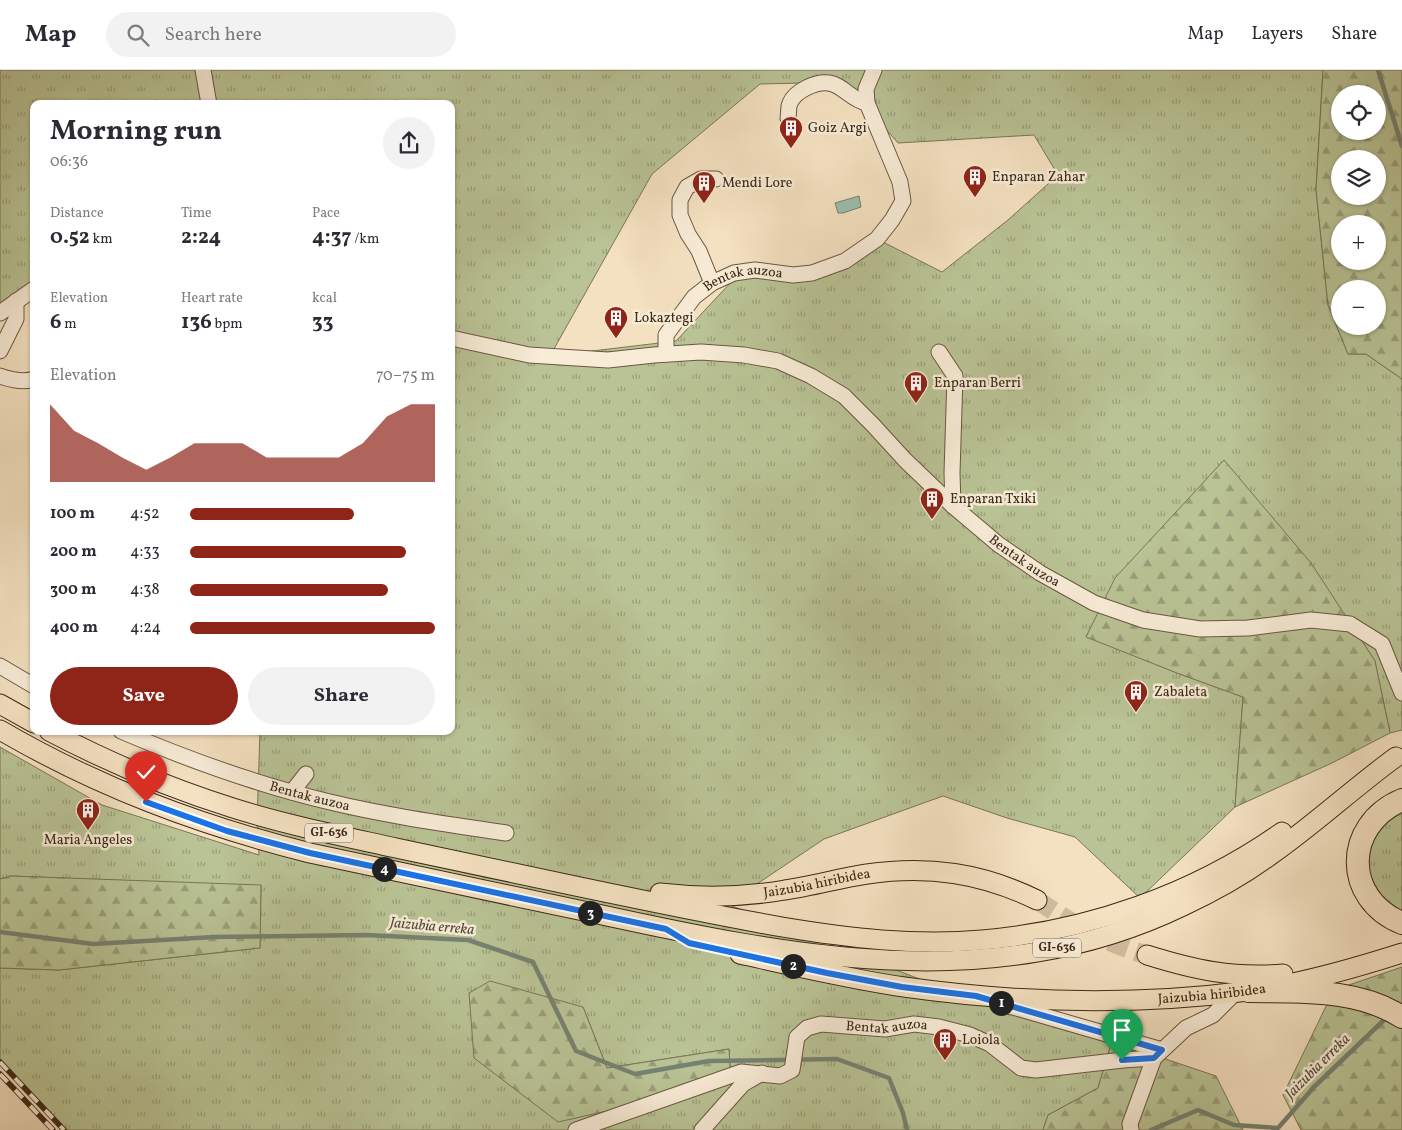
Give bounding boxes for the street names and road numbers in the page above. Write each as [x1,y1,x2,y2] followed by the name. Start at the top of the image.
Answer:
[699,260,784,296] street label: Bentak auzoa
[984,530,1063,592] street label: Bentak auzoa
[267,777,352,816] street label: Bentak auzoa
[305,824,353,842] road number: GI-636
[762,864,872,903] street label: Jaizubia hiribidea
[1033,938,1081,958] road number: GI-636
[1157,979,1267,1009] street label: Jaizubia hiribidea
[845,1014,929,1039] street label: Bentak auzoa

